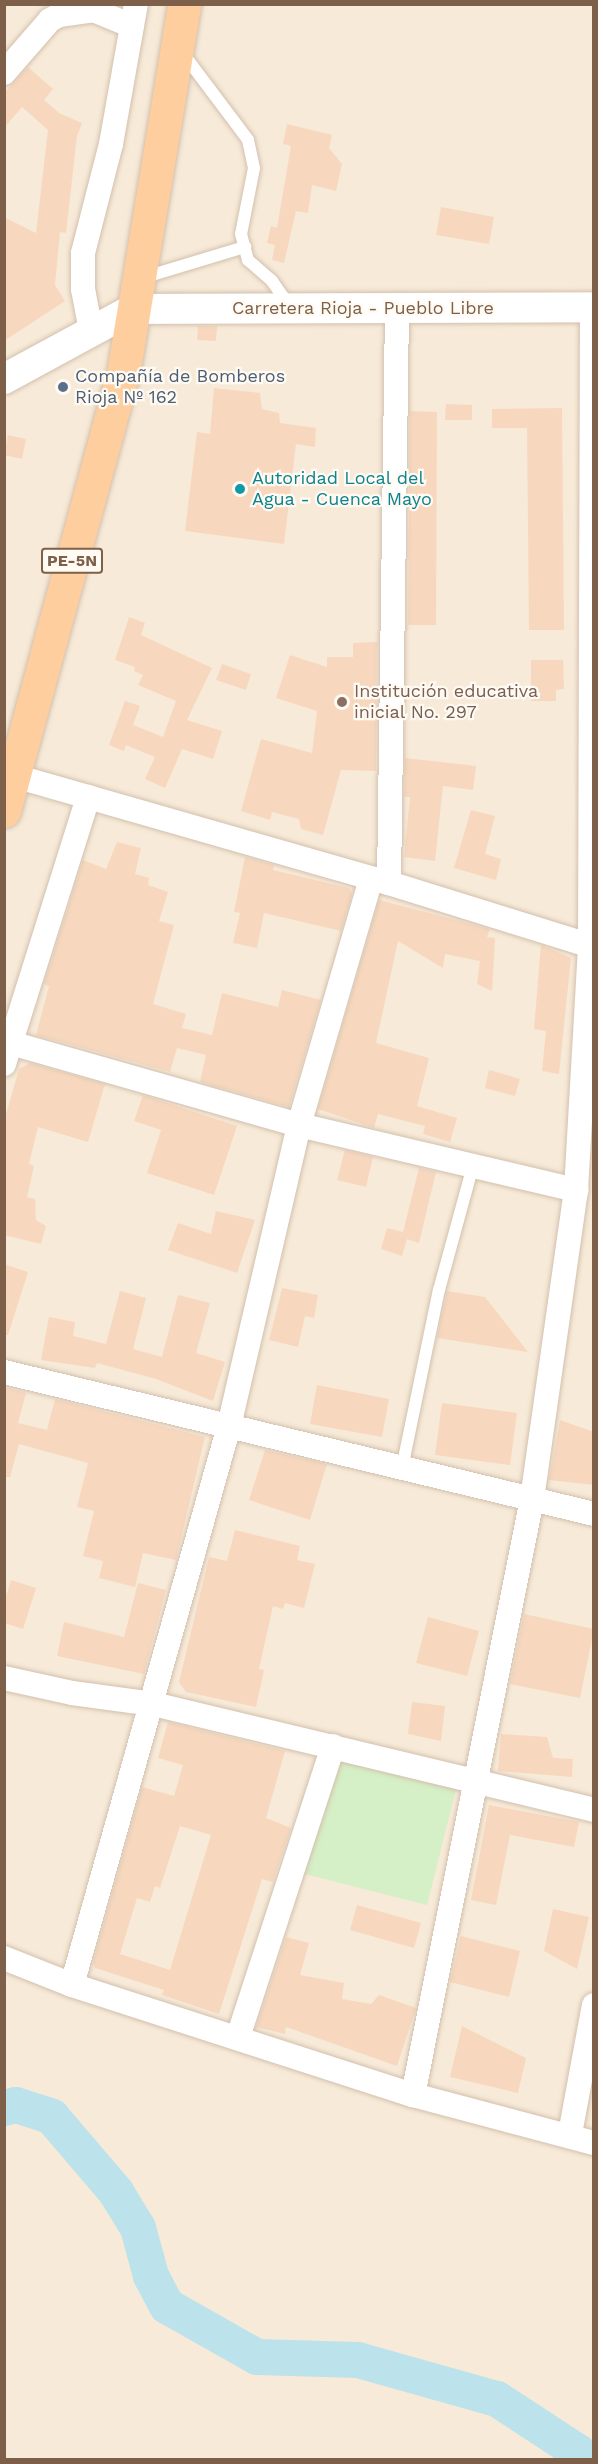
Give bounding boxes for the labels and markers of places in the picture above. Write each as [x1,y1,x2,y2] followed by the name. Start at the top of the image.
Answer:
[75,366,286,409] place label: Compañía de Bomberos Rioja Nº 162
[56,380,70,394] marker: Compañía de Bomberos Rioja Nº 162
[252,468,433,510] place label: Autoridad Local del Agua - Cuenca Mayo
[233,482,247,496] marker: Autoridad Local del Agua - Cuenca Mayo
[354,681,538,724] place label: Institución educativa inicial No. 297
[335,695,349,709] marker: Institución educativa inicial No. 297

